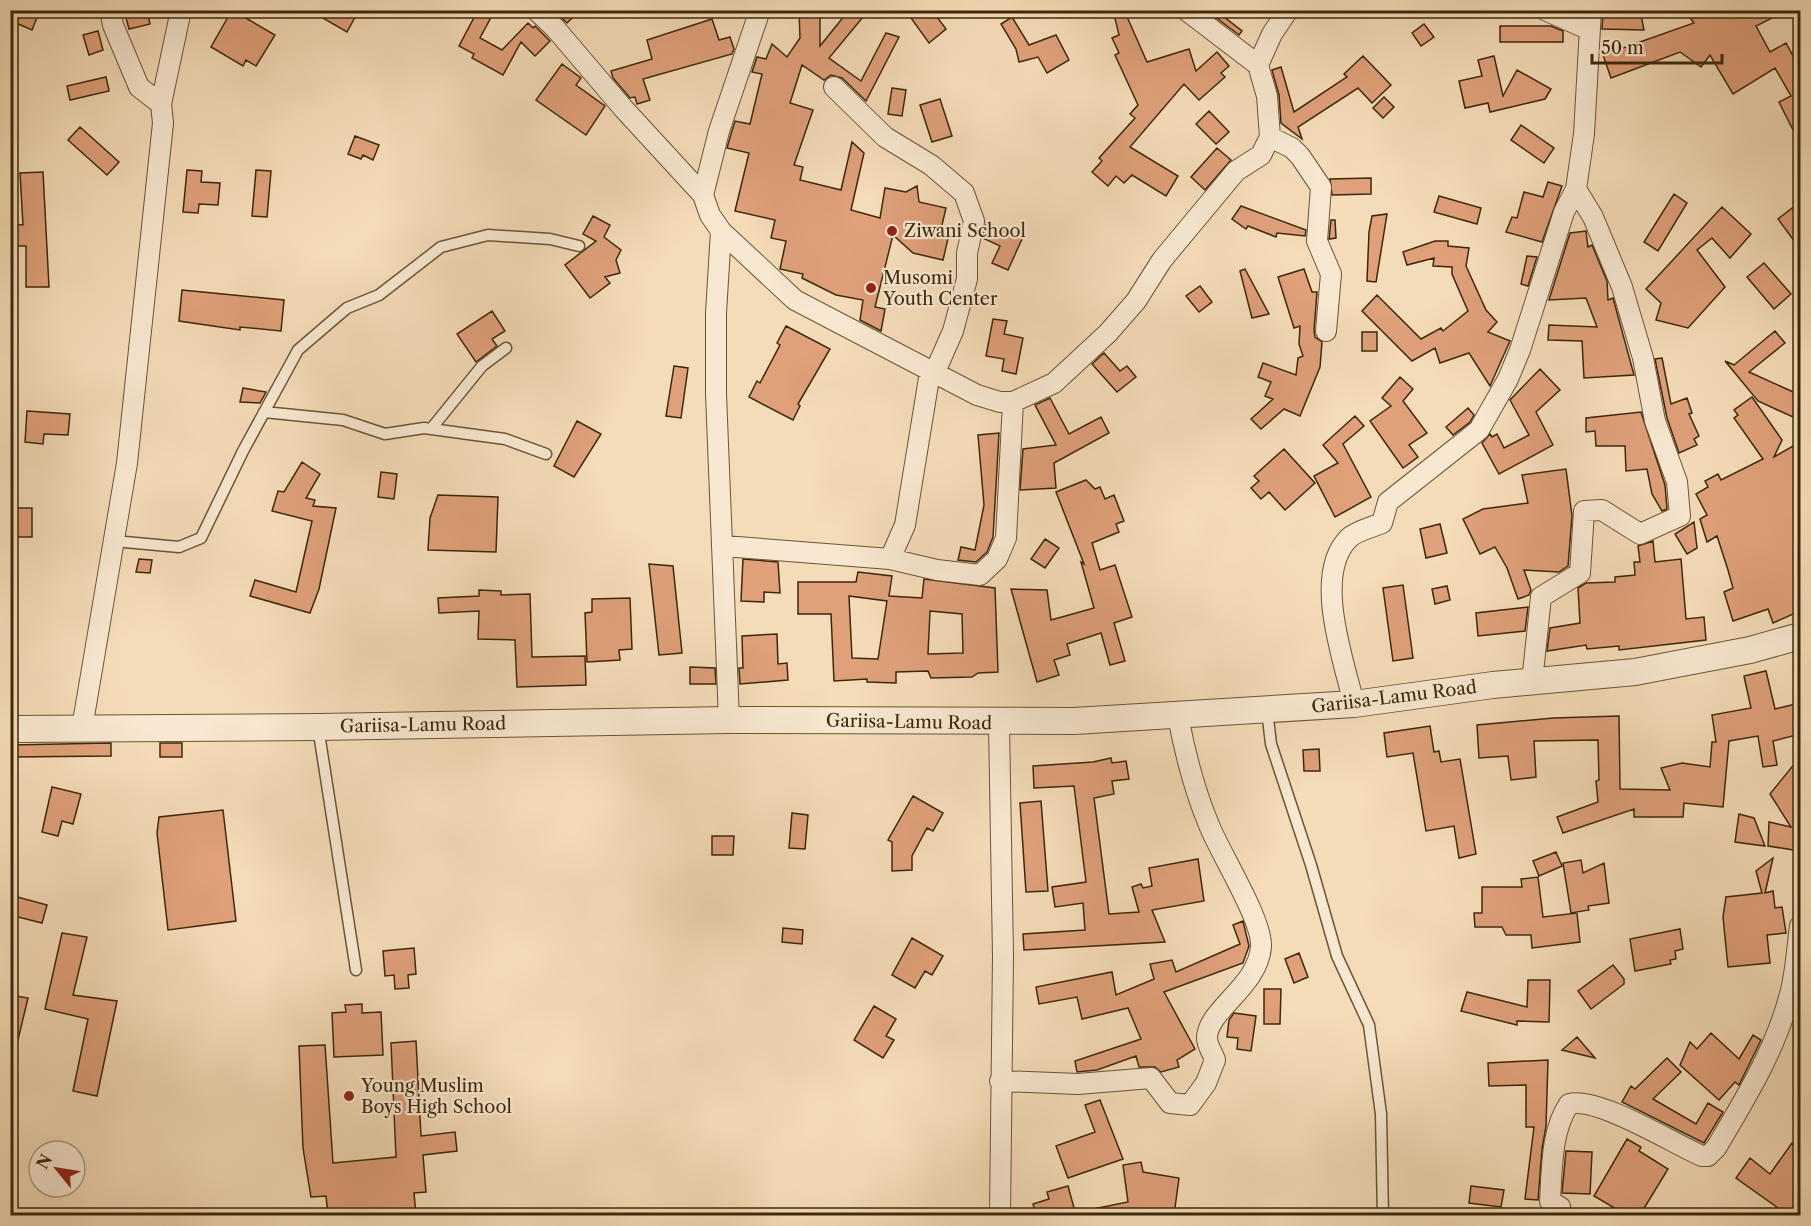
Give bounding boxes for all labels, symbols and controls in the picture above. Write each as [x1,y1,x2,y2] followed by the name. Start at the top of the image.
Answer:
[1592,27,1722,65] scale bar
[1601,37,1644,59] text: 50 m
[904,220,1026,242] place label: Ziwani School
[885,224,899,238] marker: Ziwani School
[882,267,998,310] place label: Musomi Youth Center
[864,281,878,295] marker: Musomi Youth Center
[1310,676,1478,718] street label: Gariisa-Lamu Road
[826,710,992,734] street label: Gariisa-Lamu Road
[340,713,506,737] street label: Gariisa-Lamu Road
[360,1075,512,1118] place label: Young Muslim Boys High School
[342,1089,356,1103] marker: Young Muslim Boys High School
[27,1139,87,1199] north arrow
[32,1150,56,1173] text: N

